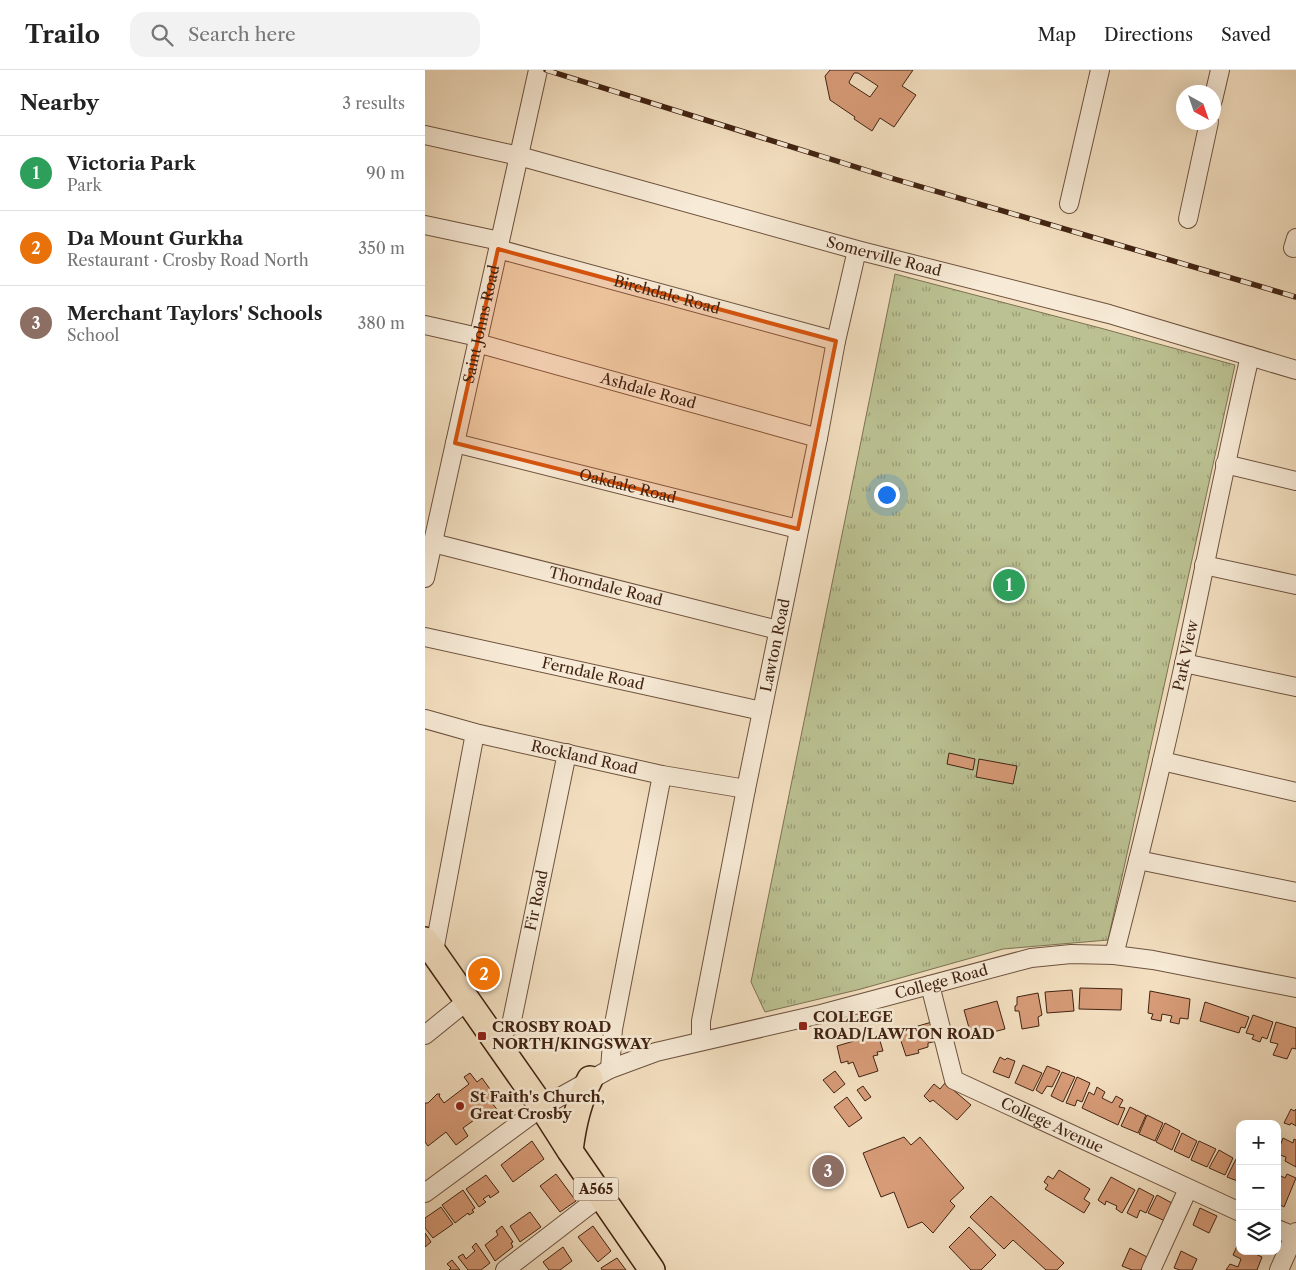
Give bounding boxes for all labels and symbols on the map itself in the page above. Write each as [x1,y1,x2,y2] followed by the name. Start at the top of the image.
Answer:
[1176,85,1221,130] north arrow
[825,232,944,280] street label: Somerville Road
[459,263,503,385] street label: Saint Johns Road
[612,271,722,318] street label: Birchdale Road
[598,368,698,413] street label: Ashdale Road
[577,464,678,507] street label: Oakdale Road
[874,482,900,508] your location
[547,563,665,610] street label: Thorndale Road
[993,566,1025,604] pin: 1
[756,597,794,694] street label: Lawton Road
[1168,618,1202,692] street label: Park View
[540,653,646,694] street label: Ferndale Road
[529,736,640,778] street label: Rockland Road
[521,868,552,932] street label: Fir Road
[468,955,500,993] pin: 2
[893,960,990,1003] street label: College Road
[813,1007,995,1043] place label: COLLEGE ROAD/LAWTON ROAD
[492,1017,653,1053] place label: CROSBY ROAD NORTH/KINGSWAY
[797,1020,809,1032] marker: COLLEGE ROAD/LAWTON ROAD
[476,1030,488,1042] marker: CROSBY ROAD NORTH/KINGSWAY
[470,1087,605,1123] place label: St Faith's Church, Great Crosby
[998,1093,1107,1157] street label: College Avenue
[454,1100,466,1112] marker: St Faith's Church, Great Crosby
[812,1152,844,1190] pin: 3
[573,1178,619,1200] road number: A565

